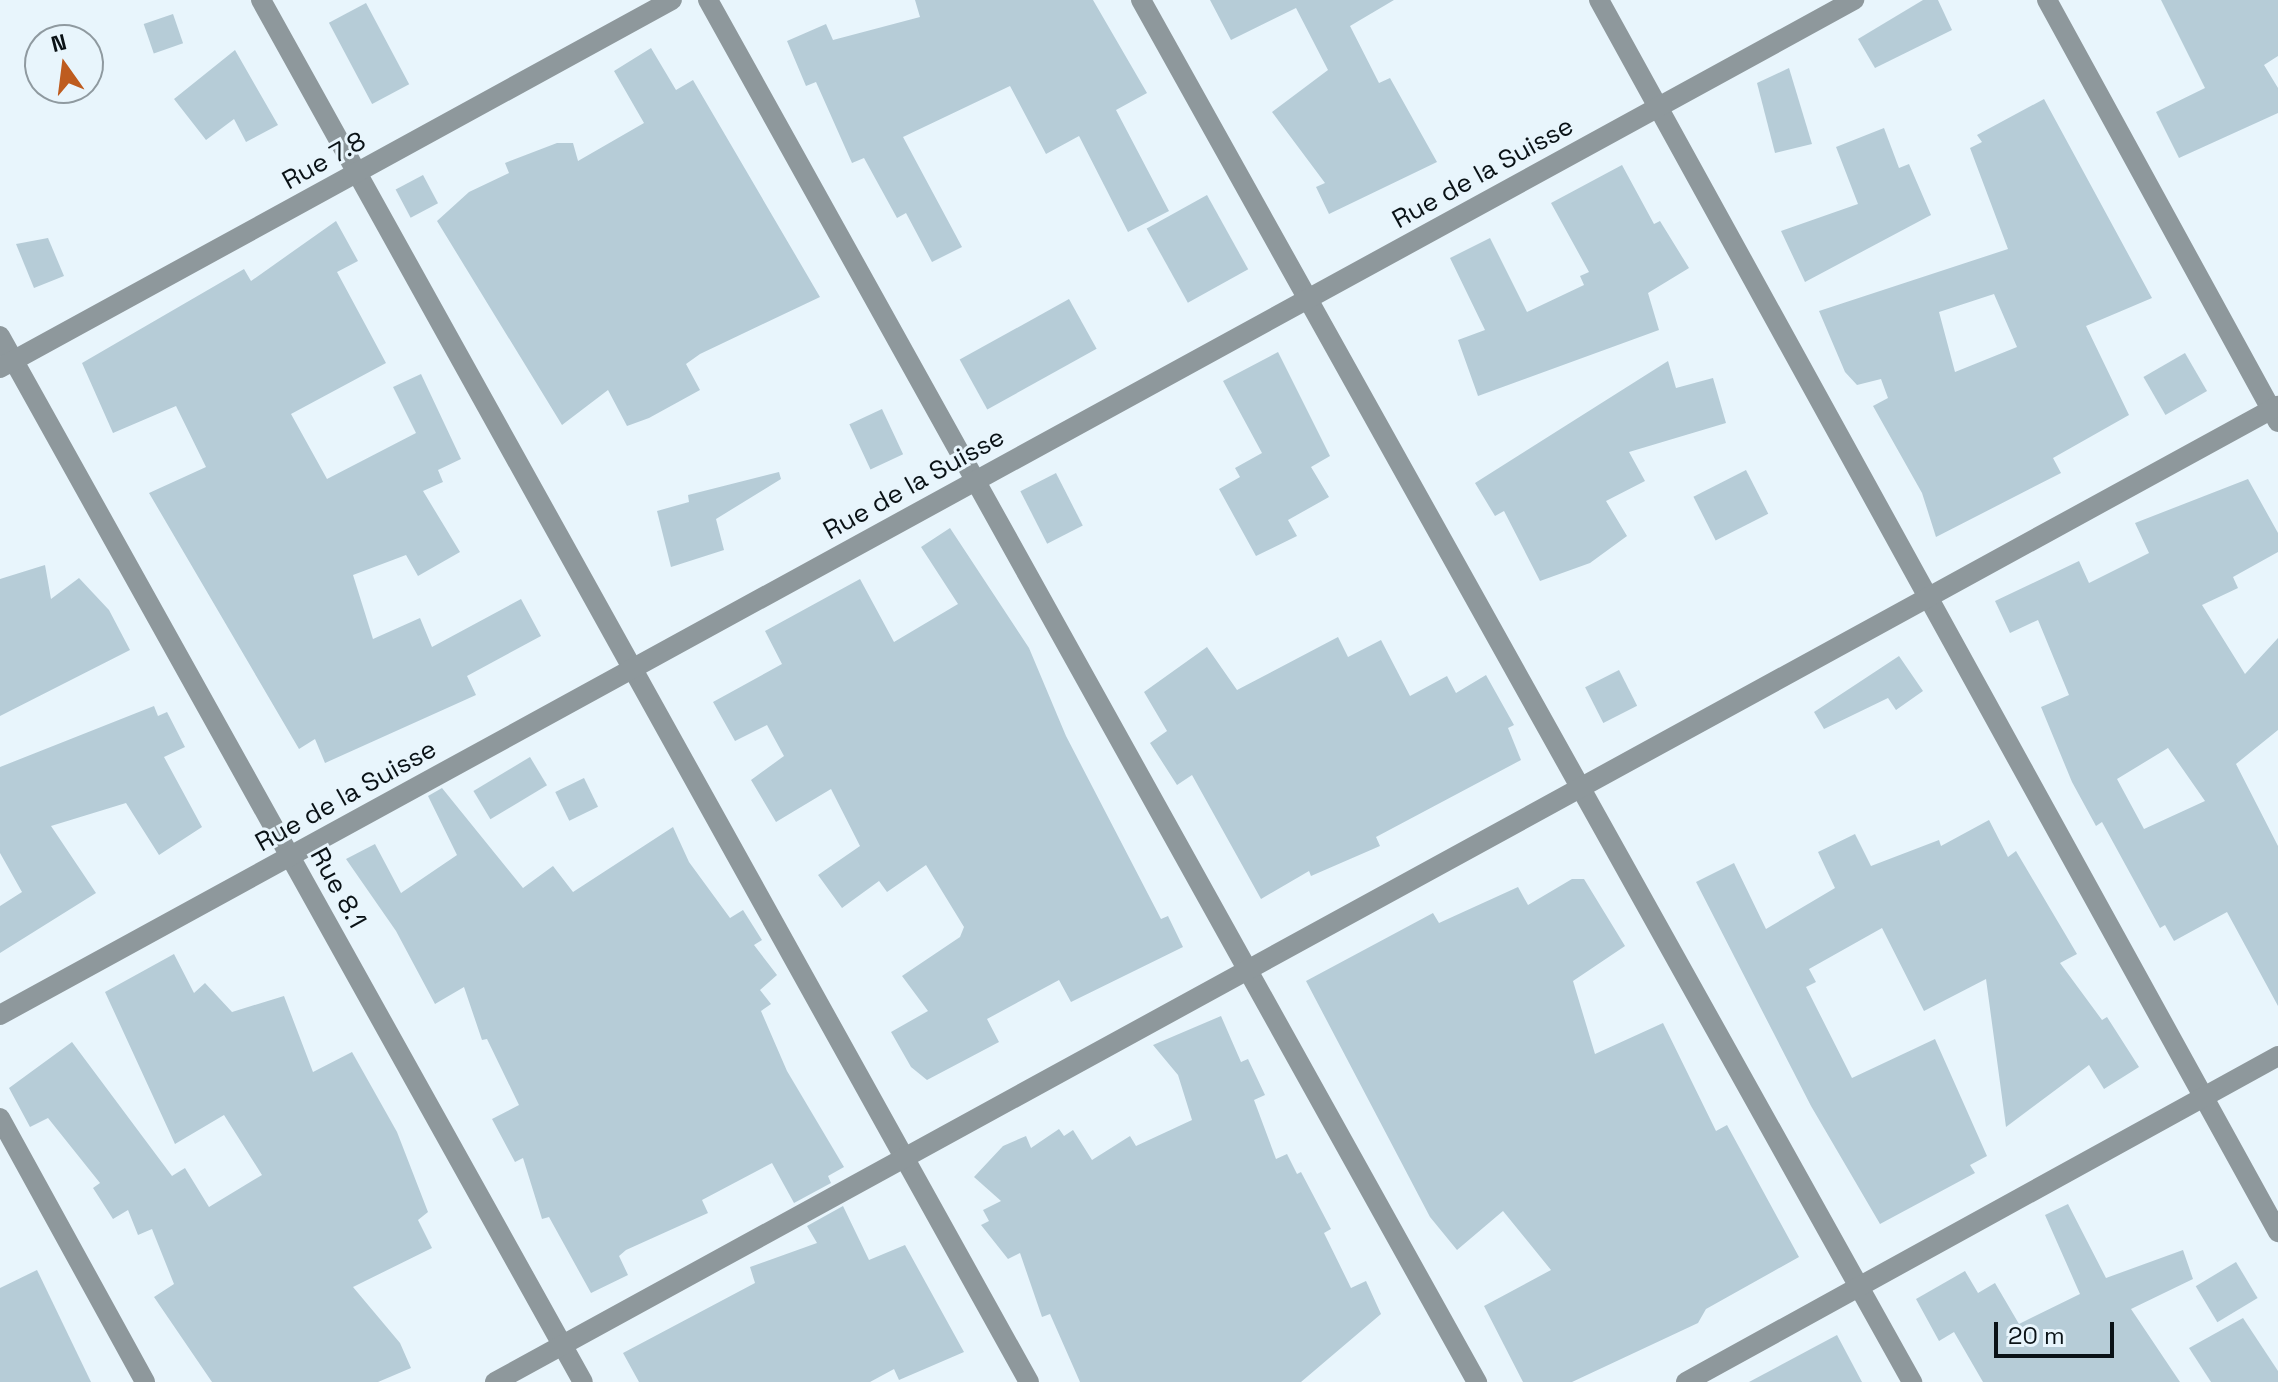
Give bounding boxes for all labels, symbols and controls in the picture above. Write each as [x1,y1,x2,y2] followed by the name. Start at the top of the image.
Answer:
[24,24,104,104] north arrow
[48,27,69,58] text: N
[1387,110,1579,236] street label: Rue de la Suisse
[277,126,371,196] street label: Rue 7.8
[818,421,1010,547] street label: Rue de la Suisse
[250,733,442,859] street label: Rue de la Suisse
[303,842,373,934] street label: Rue 8.1
[1998,1306,2118,1356] scale bar
[2008,1320,2065,1351] text: 20 m

